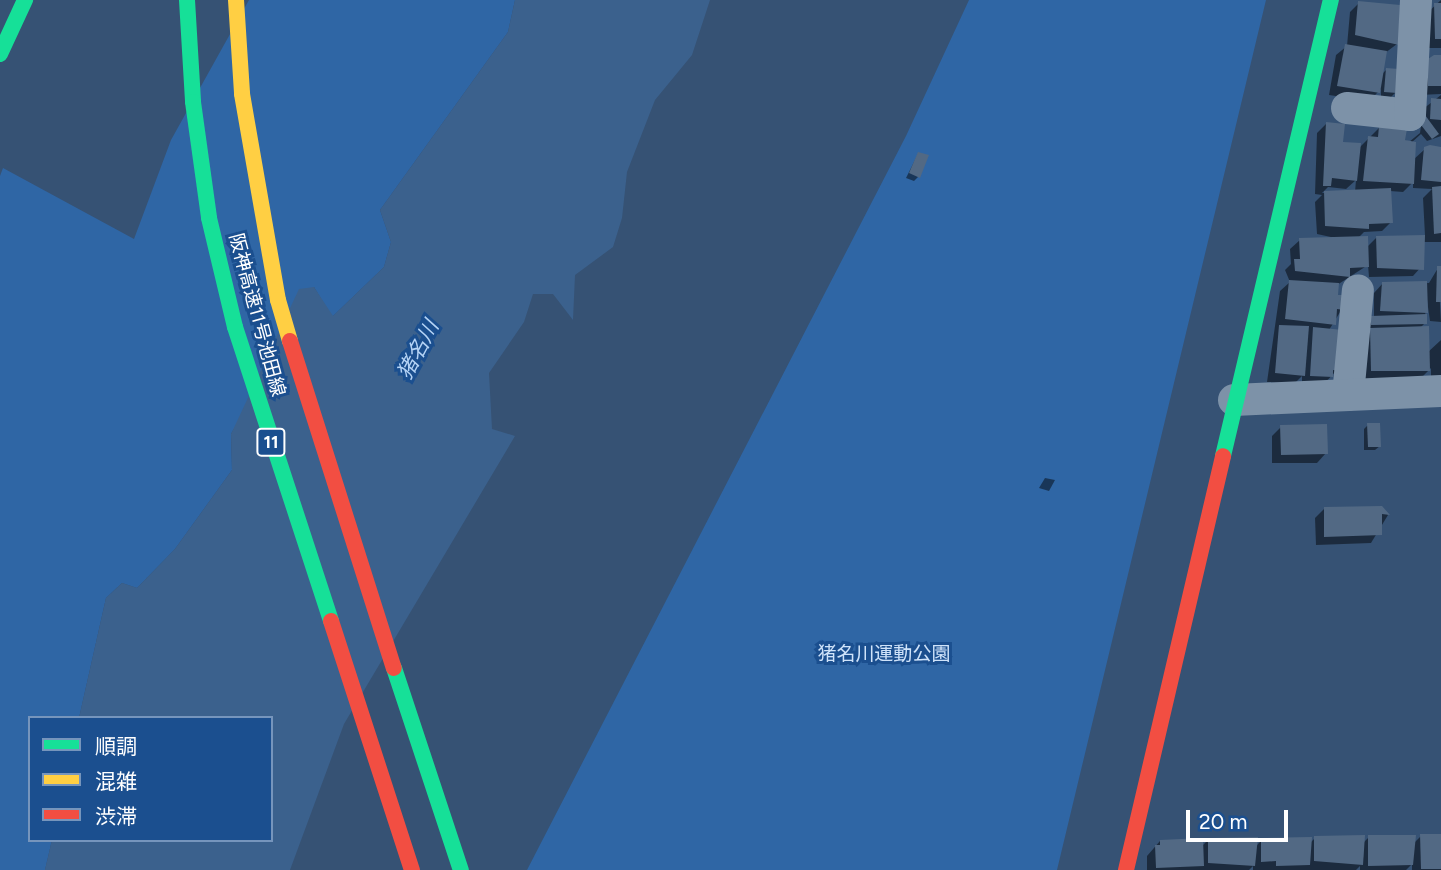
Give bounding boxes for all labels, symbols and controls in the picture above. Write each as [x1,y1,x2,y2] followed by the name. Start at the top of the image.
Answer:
[224,231,290,399] street label: 阪神高速11号池田線
[392,316,444,384] water label: 猪名川
[255,428,287,457] road number: 11
[818,643,950,665] park label: 猪名川運動公園
[28,716,273,842] legend
[95,734,137,759] text: 順調
[95,769,137,794] text: 混雑
[1189,796,1290,840] scale bar
[95,804,137,829] text: 渋滞
[1199,809,1247,834] text: 20 m

